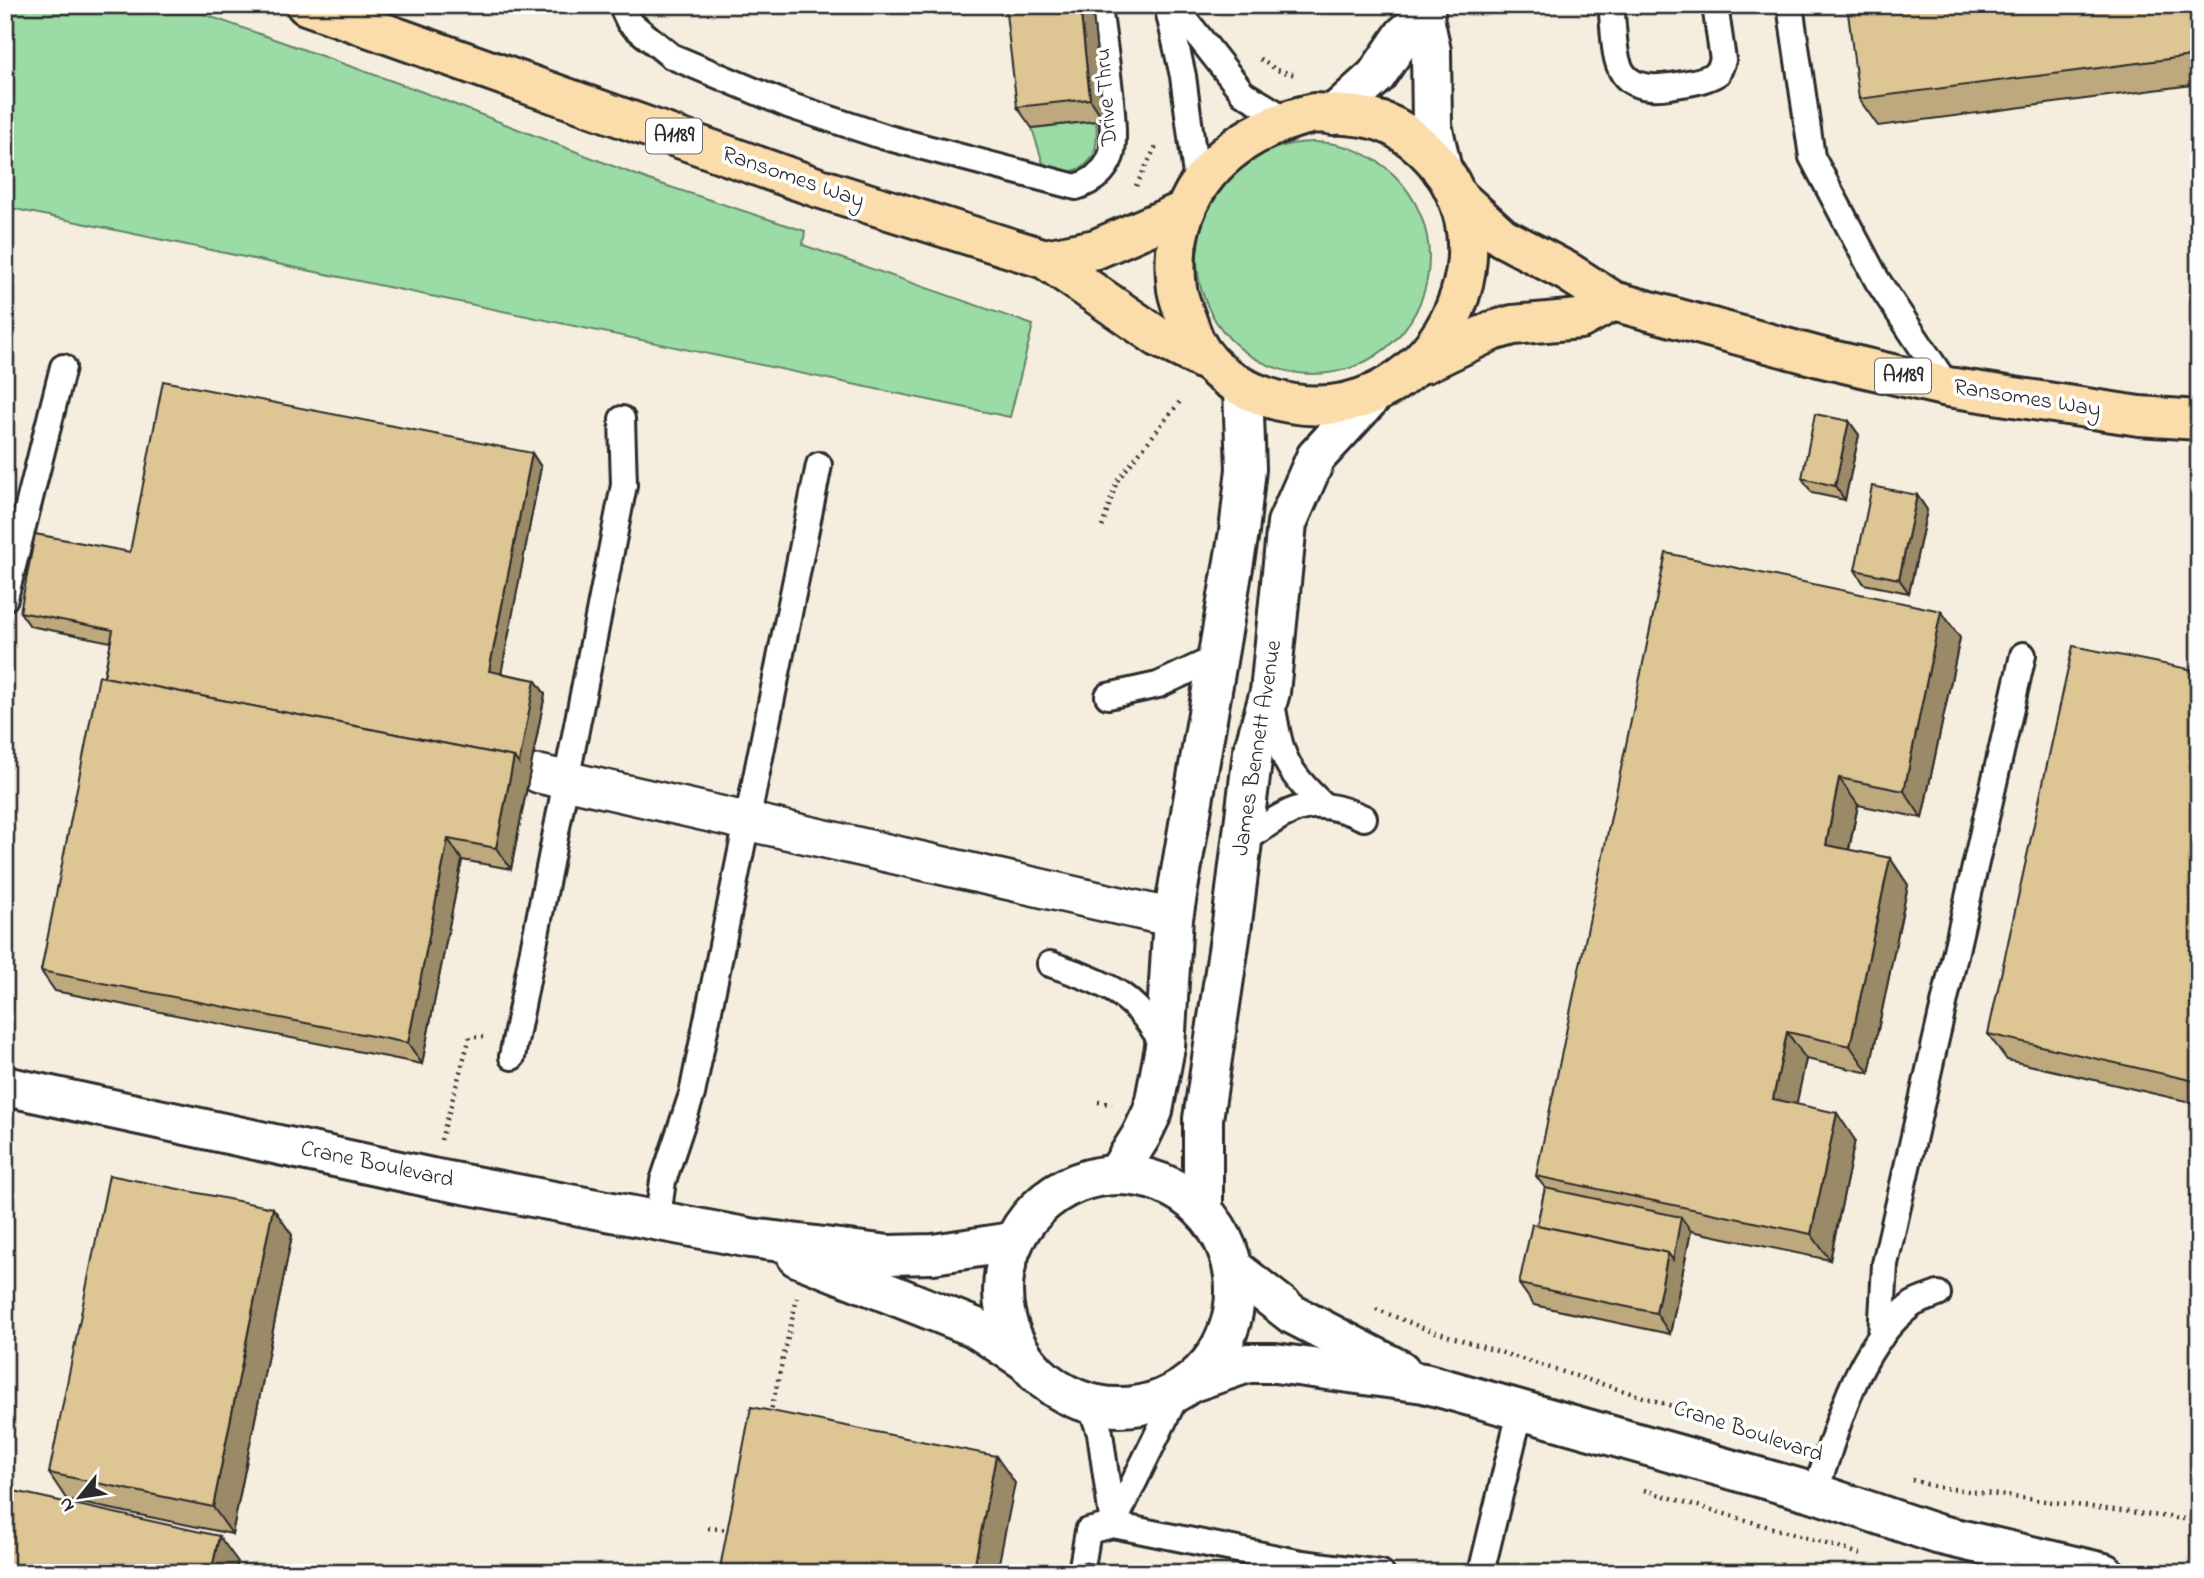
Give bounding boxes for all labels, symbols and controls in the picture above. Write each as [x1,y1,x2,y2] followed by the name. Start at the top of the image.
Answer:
[1087,47,1127,148] street label: Drive Thru
[646,118,702,154] road number: A1189
[717,138,869,220] street label: Ransomes Way
[1875,358,1931,394] road number: A1189
[1951,371,2103,429] street label: Ransomes Way
[1225,637,1291,858] street label: James Bennett Avenue
[297,1133,457,1197] street label: Crane Boulevard
[1669,1392,1827,1472] street label: Crane Boulevard
[46,1462,116,1532] north arrow
[52,1492,82,1517] text: N

